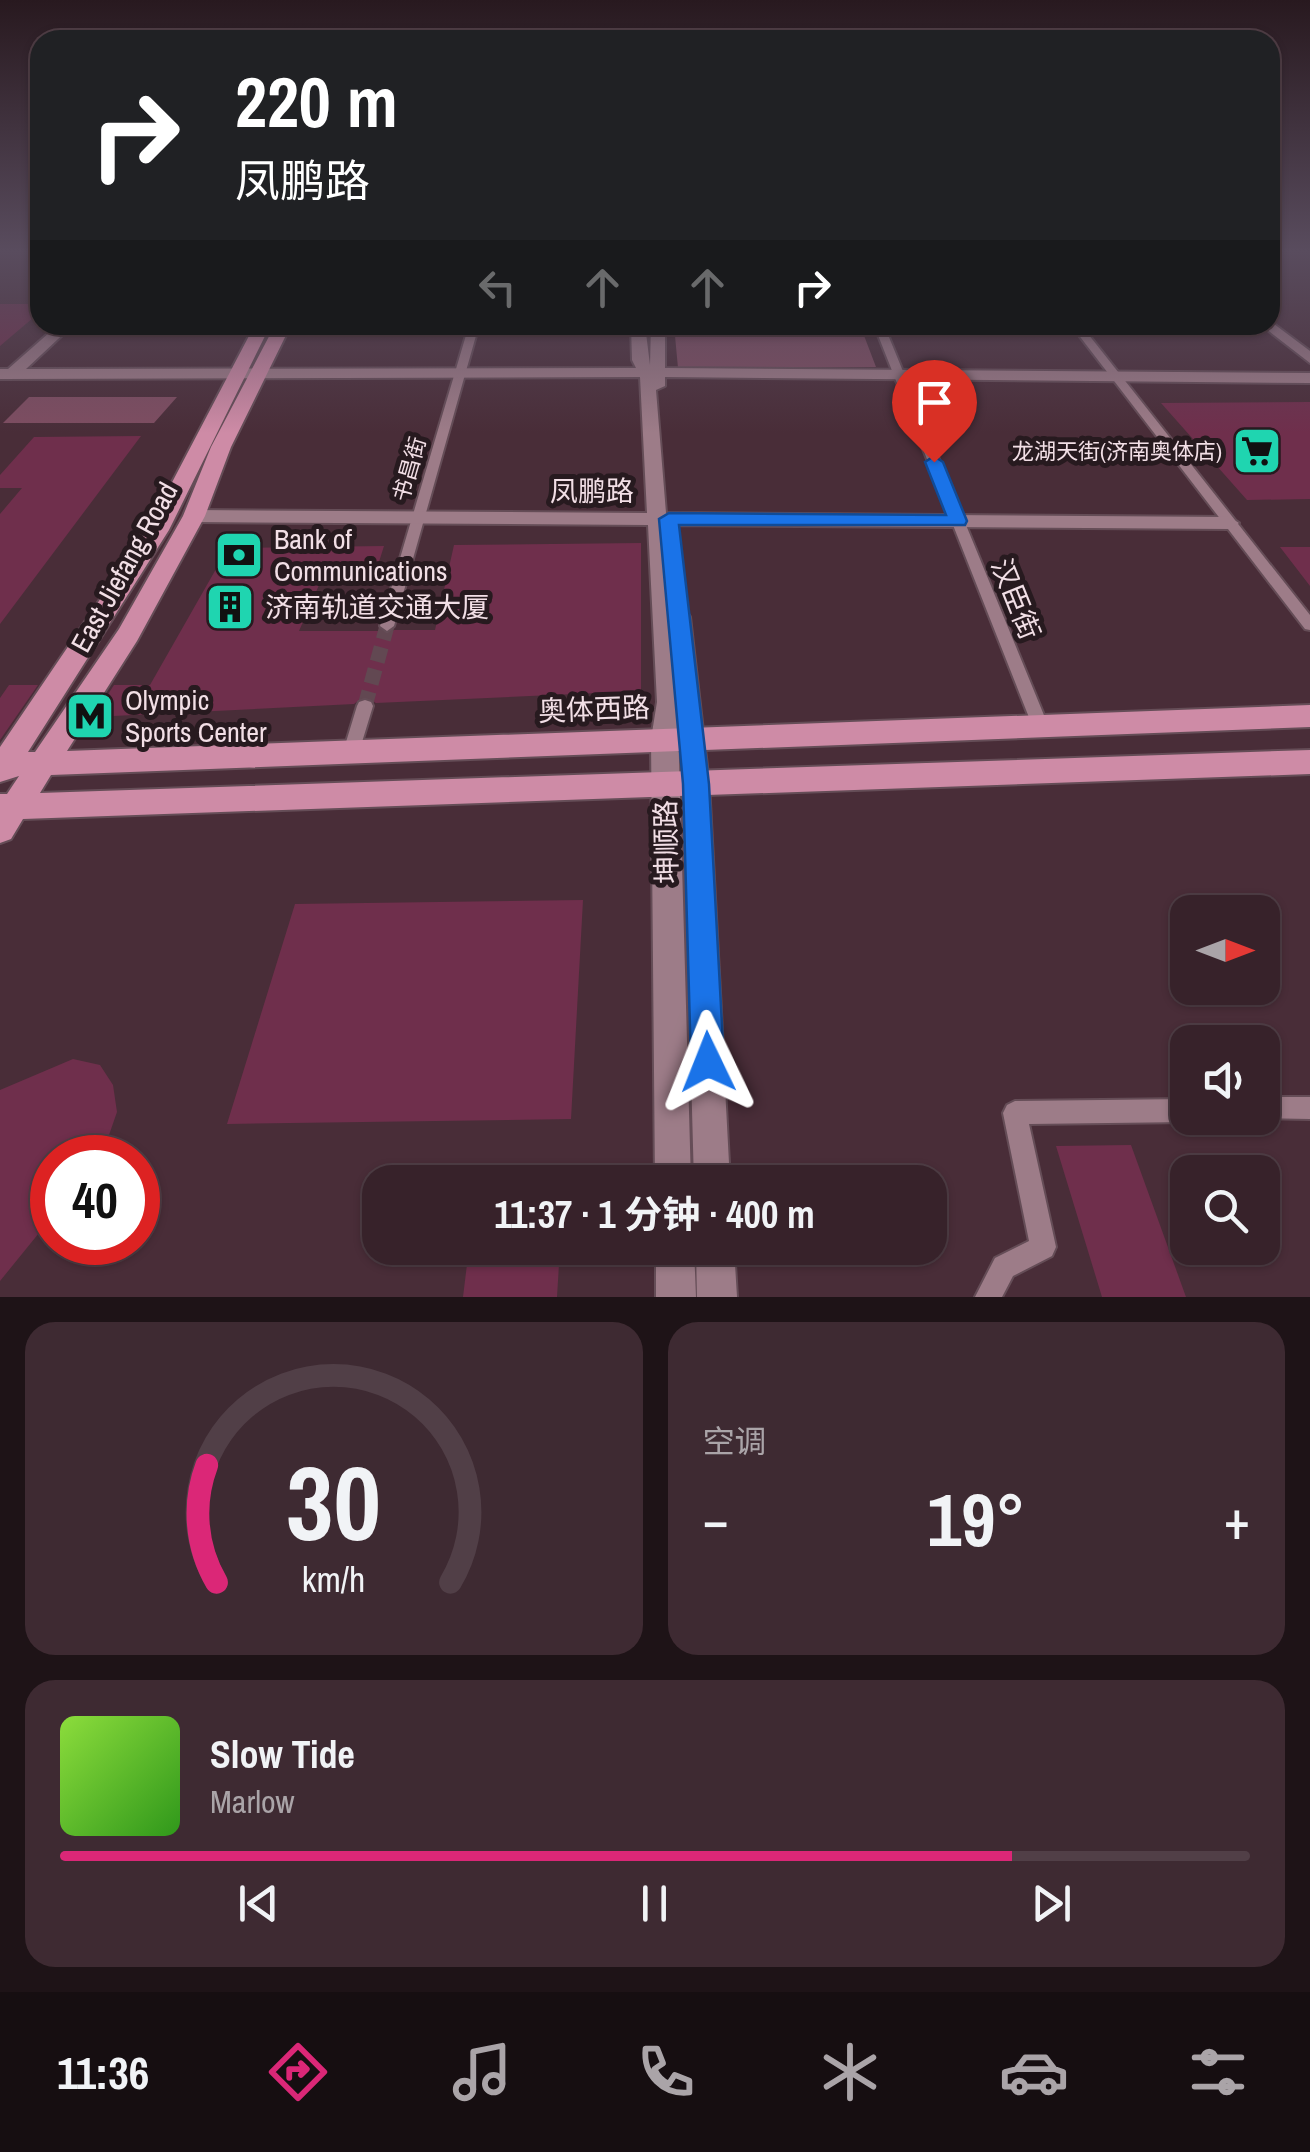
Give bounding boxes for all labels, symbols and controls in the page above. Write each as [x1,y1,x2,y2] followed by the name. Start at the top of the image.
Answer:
[235,55,398,149] text: 220 m
[70,70,200,200] icon: right
[235,150,370,211] text: 凤鹏路
[470,260,525,315] icon: left
[575,260,630,315] icon: ahead
[680,260,735,315] icon: ahead
[785,260,840,315] icon: right
[892,360,977,463] pin
[907,375,962,430] icon: arrive
[1231,425,1283,477] supermarket icon: 龙湖天街(济南奥体店)
[385,433,433,505] street label: 书昌街
[1012,436,1222,466] place label: 龙湖天街(济南奥体店)
[550,472,634,510] street label: 凤鹏路
[62,475,186,659] street label: East Jiefang Road
[274,520,448,590] place label: Bank of Communications
[213,529,265,581] bank icon: Bank of Communications
[983,553,1049,645] street label: 汉臣街
[204,581,256,633] building icon: 济南轨道交通大厦
[265,588,489,626] place label: 济南轨道交通大厦
[125,681,267,751] place label: Olympic Sports Center
[537,688,651,730] street label: 奥体西路
[64,690,116,742] metro station icon: Olympic Sports Center
[646,800,686,884] street label: 坤顺路
[1170,895,1280,1005] north arrow
[1170,895,1280,1265] map controls
[656,1010,760,1114] position arrow
[1170,1025,1280,1135] button: sound
[30,1135,160,1265] speed limit sign: 40
[1170,1155,1280,1265] button: search
[494,1189,815,1240] text: 11:37 · 1 分钟 · 400 m
[703,1420,767,1463] text: 空调
[286,1432,381,1572] text: 30
[927,1468,1025,1569] text: 19°
[703,1482,729,1556] text: −
[1224,1482,1250,1556] text: +
[302,1555,366,1603] text: km/h
[210,1729,355,1780] text: Slow Tide
[210,1780,295,1823] text: Marlow
[231,1876,286,1931] icon: previous
[627,1876,682,1931] icon: pause
[1024,1876,1079,1931] icon: next
[263,2037,333,2107] icon: directions
[447,2037,517,2107] icon: music
[631,2037,701,2107] icon: phone
[815,2037,885,2107] icon: climate
[999,2037,1069,2107] icon: car
[1183,2037,1253,2107] icon: filters
[57,2042,149,2103] text: 11:36

